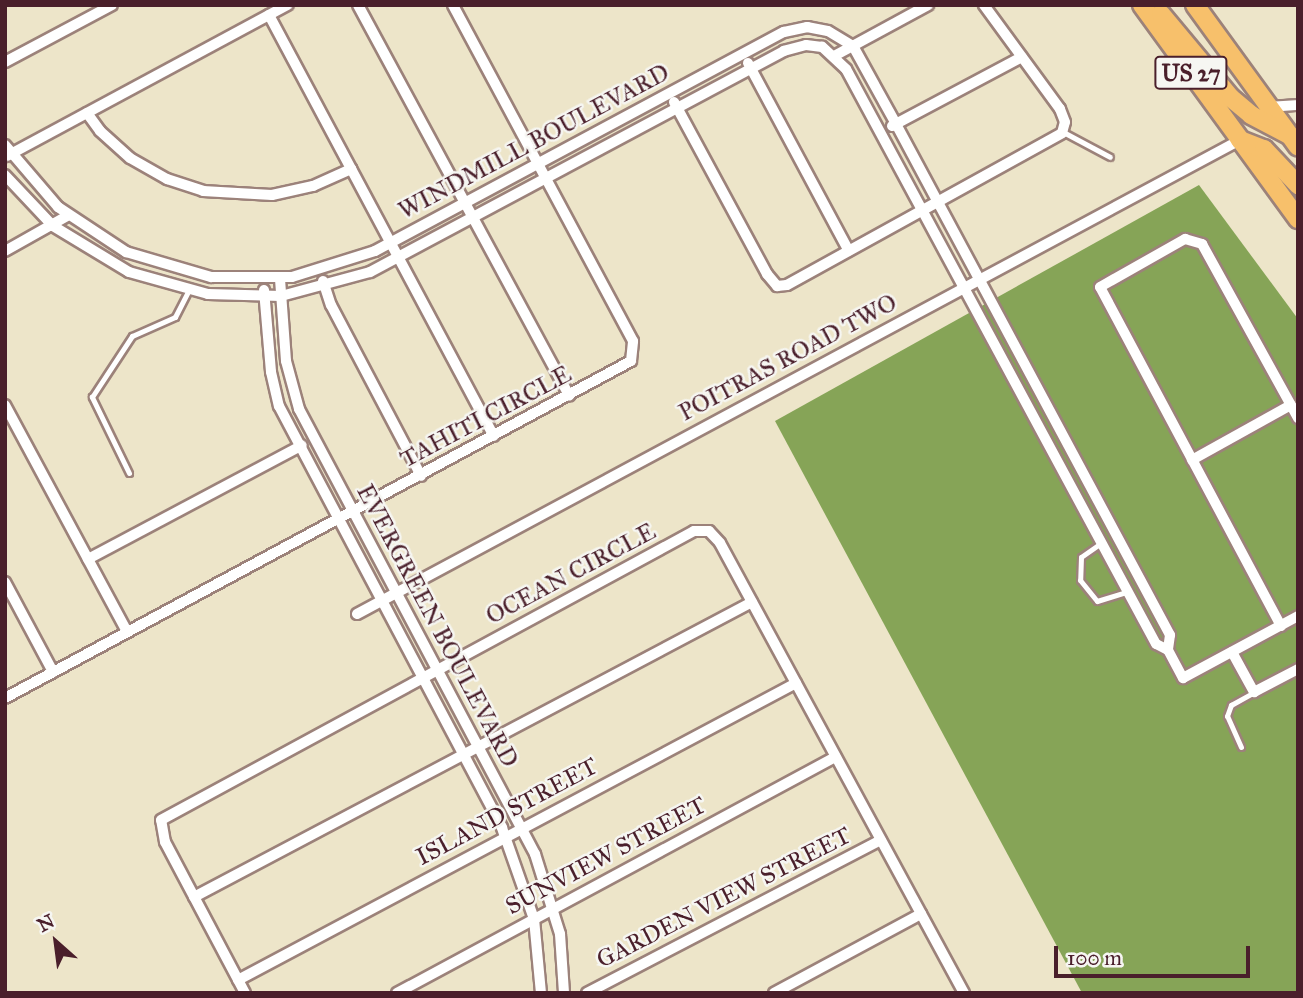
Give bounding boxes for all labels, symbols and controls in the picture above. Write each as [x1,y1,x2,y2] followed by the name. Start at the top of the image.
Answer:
[1154,54,1228,92] road number: US 27
[394,58,674,226] street label: WINDMILL BOULEVARD
[674,288,902,428] street label: POITRAS ROAD TWO
[396,360,576,474] street label: TAHITI CIRCLE
[350,480,524,772] street label: EVERGREEN BOULEVARD
[481,517,661,631] street label: OCEAN CIRCLE
[411,752,603,872] street label: ISLAND STREET
[501,791,711,921] street label: SUNVIEW STREET
[592,821,856,975] street label: GARDEN VIEW STREET
[21,907,91,977] north arrow
[33,909,58,937] text: N
[1058,932,1254,976] scale bar
[1067,945,1122,971] text: 100 m

